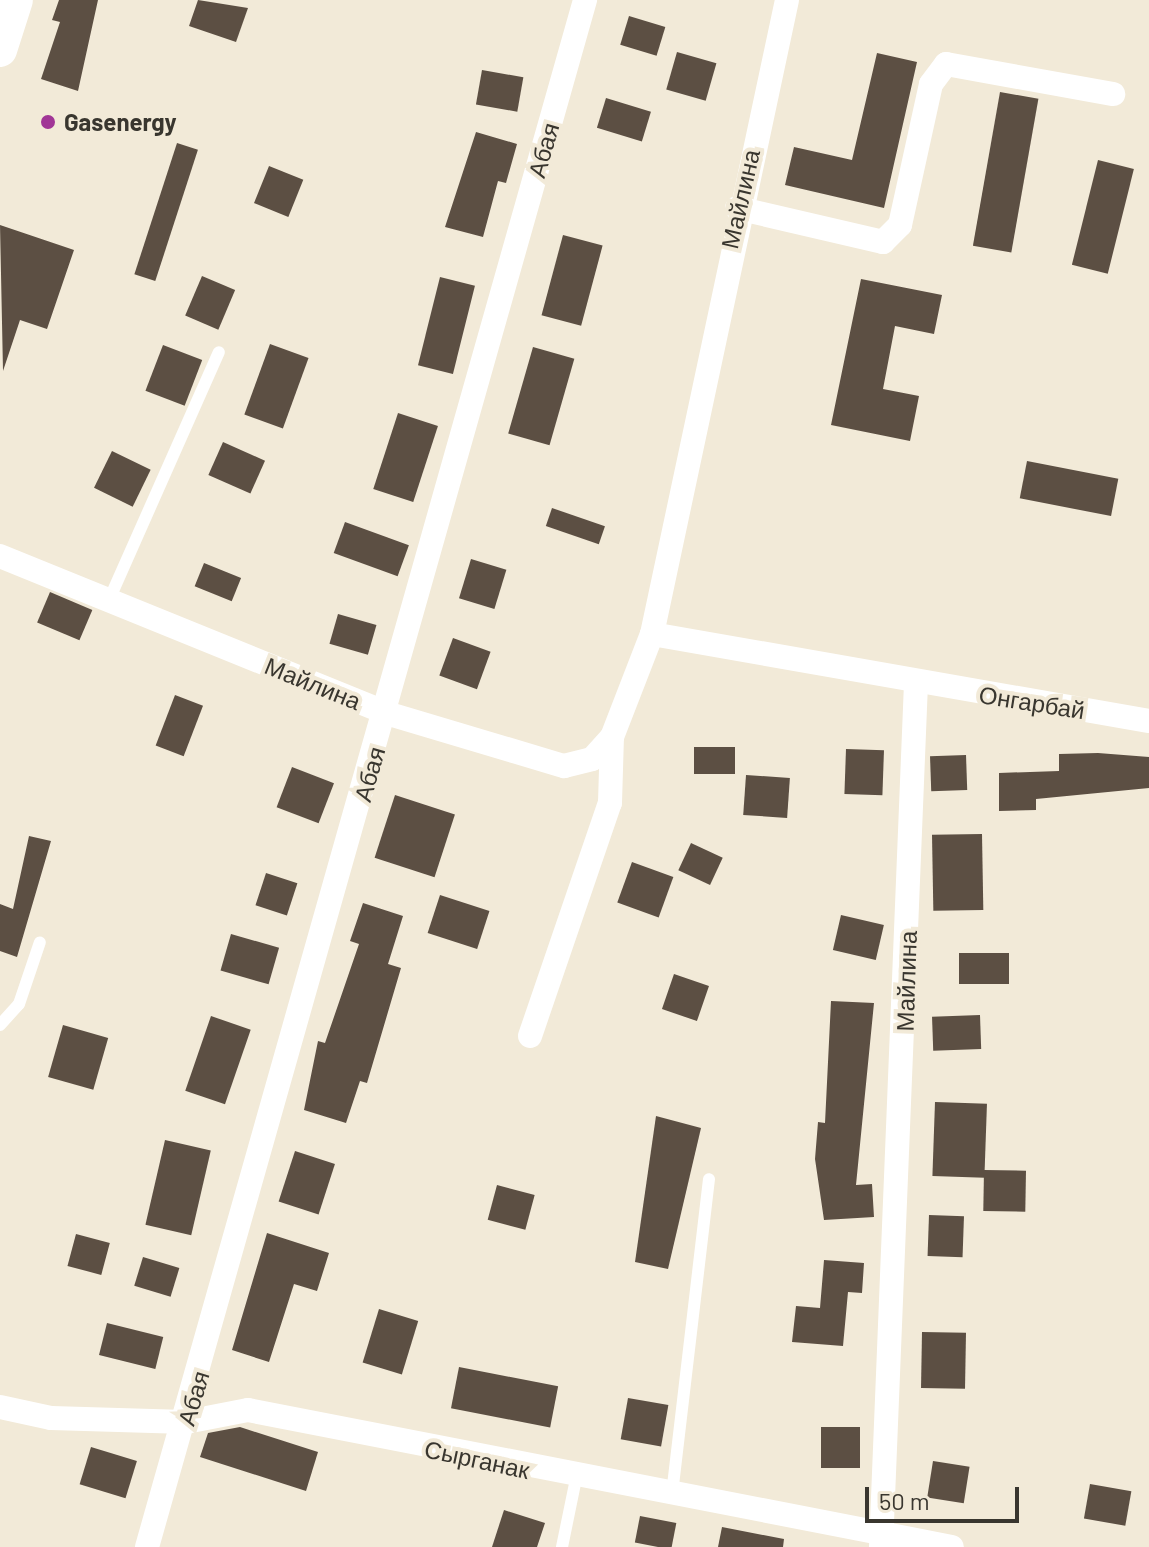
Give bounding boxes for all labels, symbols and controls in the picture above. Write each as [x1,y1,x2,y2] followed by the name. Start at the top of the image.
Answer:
[64,108,177,136] place label: Gasenergy
[39,113,57,131] marker: Gasenergy
[522,119,564,181] street label: Абая
[715,147,765,251] street label: Майлина
[261,651,365,715] street label: Майлина
[977,679,1087,725] street label: Онгарбай
[348,743,390,805] street label: Абая
[890,930,922,1032] street label: Майлина
[171,1367,215,1429] street label: Абая
[422,1434,532,1484] street label: Сырганак
[869,1471,1023,1521] scale bar
[879,1486,930,1515] text: 50 m

